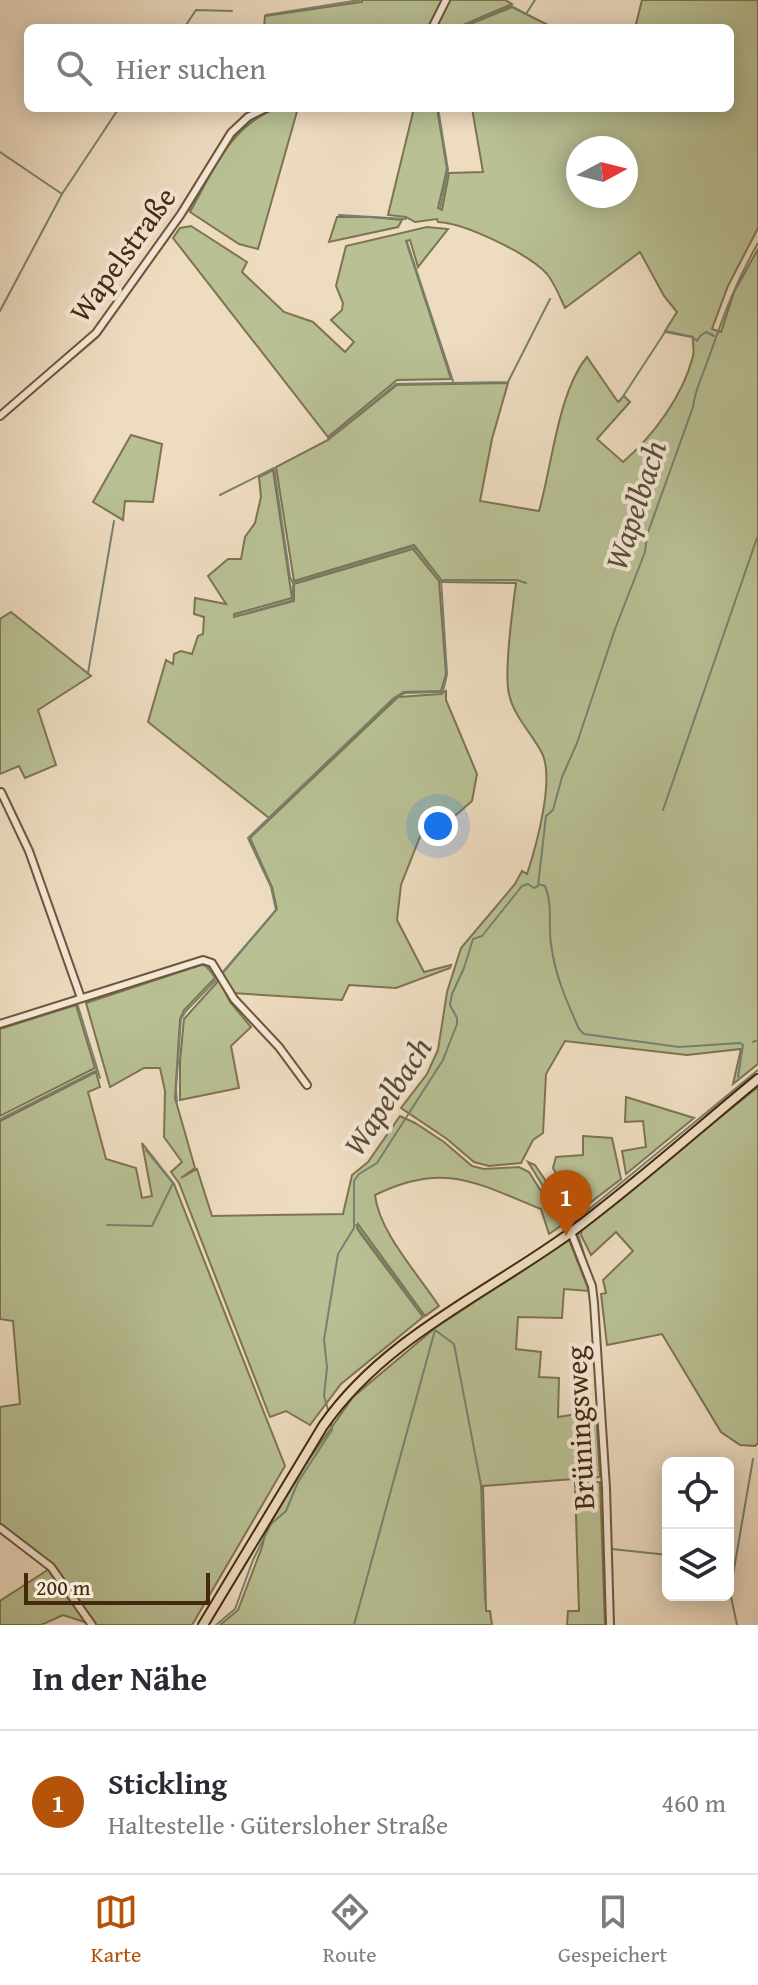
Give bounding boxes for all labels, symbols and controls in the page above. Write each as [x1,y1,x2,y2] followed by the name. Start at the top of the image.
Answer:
[24,24,734,112] search box
[52,46,96,90] icon: search
[116,46,266,90] text: Hier suchen
[566,136,638,208] north arrow
[58,177,186,331] street label: Wapelstraße
[592,434,678,576] water label: Wapelbach
[418,806,458,846] your location
[331,1027,443,1165] water label: Wapelbach
[540,1170,592,1236] pin: 1
[553,1345,605,1511] street label: Brüningsweg
[662,1457,734,1601] map controls
[662,1457,734,1529] button: locate
[662,1529,734,1601] button: layers
[24,1569,210,1605] scale bar
[36,1571,91,1603] text: 200 m
[32,1653,207,1702] text: In der Nähe
[108,1761,227,1805] text: Stickling
[51,1783,65,1822] text: 1
[661,1783,726,1822] text: 460 m
[108,1805,448,1844] text: Haltestelle · Gütersloher Straße
[91,1890,141,1970] tab: Karte
[323,1890,377,1970] tab: Route
[558,1890,667,1970] tab: Gespeichert

